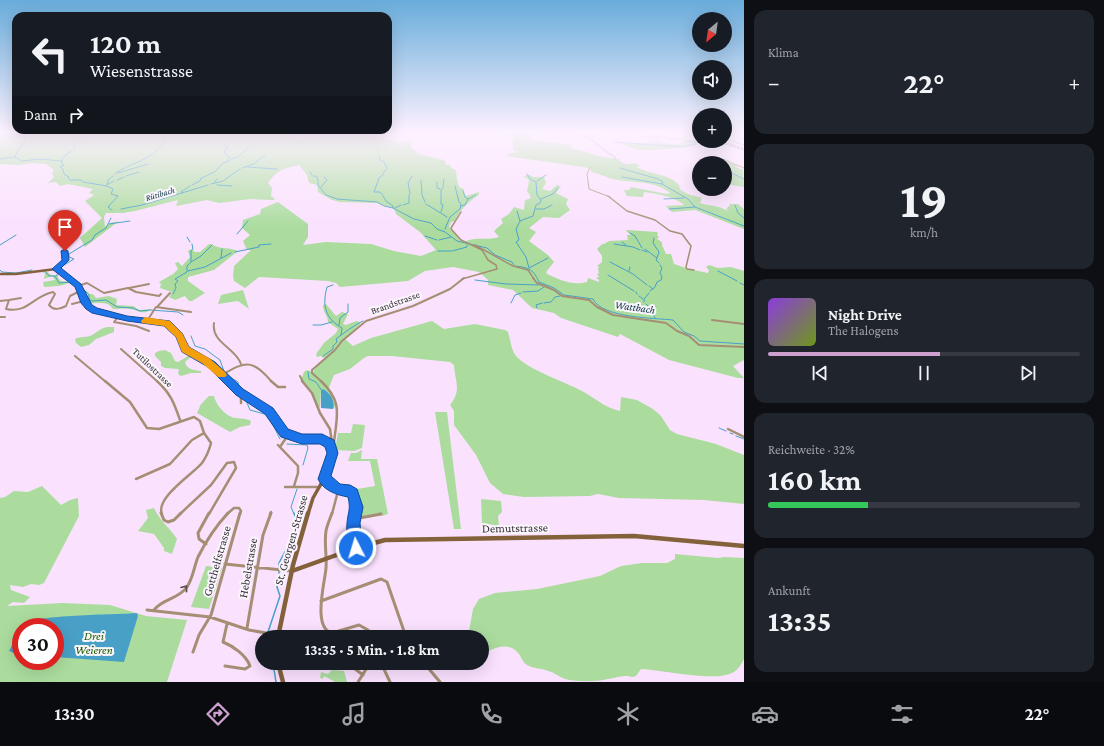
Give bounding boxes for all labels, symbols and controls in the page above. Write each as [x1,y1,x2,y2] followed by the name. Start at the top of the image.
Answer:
[692,12,732,52] north arrow
[692,12,732,196] map controls
[24,28,76,80] icon: left
[90,28,161,59] text: 120 m
[768,45,799,60] text: Klima
[692,60,732,100] button: sound
[90,61,193,81] text: Wiesenstrasse
[903,66,945,99] text: 22°
[768,70,780,95] text: −
[1068,70,1080,95] text: +
[65,104,87,126] icon: right
[24,107,57,123] text: Dann
[692,108,732,148] button: +
[692,156,732,196] button: −
[900,170,948,228] text: 19
[144,185,177,203] water label: Rütibach
[48,210,82,251] pin
[54,216,76,238] icon: arrive
[910,225,938,240] text: km/h
[369,288,422,316] street label: Brandstrasse
[614,298,656,316] water label: Wattbach
[828,307,902,323] text: Night Drive
[828,323,899,338] text: The Halogens
[130,345,175,390] street label: Tutilostrasse
[809,362,831,384] icon: previous
[913,362,935,384] icon: pause
[1017,362,1039,384] icon: next
[768,442,855,457] text: Reichweite · 32%
[768,463,861,496] text: 160 km
[271,493,311,587] street label: St. Georgen-Strasse
[482,520,548,536] street label: Demutstrasse
[200,524,234,598] street label: Gotthelfstrasse
[335,527,377,569] position arrow
[236,537,260,599] street label: Hebelstrasse
[768,583,811,598] text: Ankunft
[180,586,187,593] one-way arrow
[768,604,832,637] text: 13:35
[12,618,64,670] speed limit sign: 30
[75,629,113,657] park label: Drei Weieren
[305,642,439,658] text: 13:35 · 5 Min. · 1.8 km
[204,700,232,728] icon: directions
[340,700,368,728] icon: music
[477,700,505,728] icon: phone
[614,700,642,728] icon: climate
[751,700,779,728] icon: car
[888,700,916,728] icon: filters
[54,704,95,724] text: 13:30
[1025,704,1049,724] text: 22°

